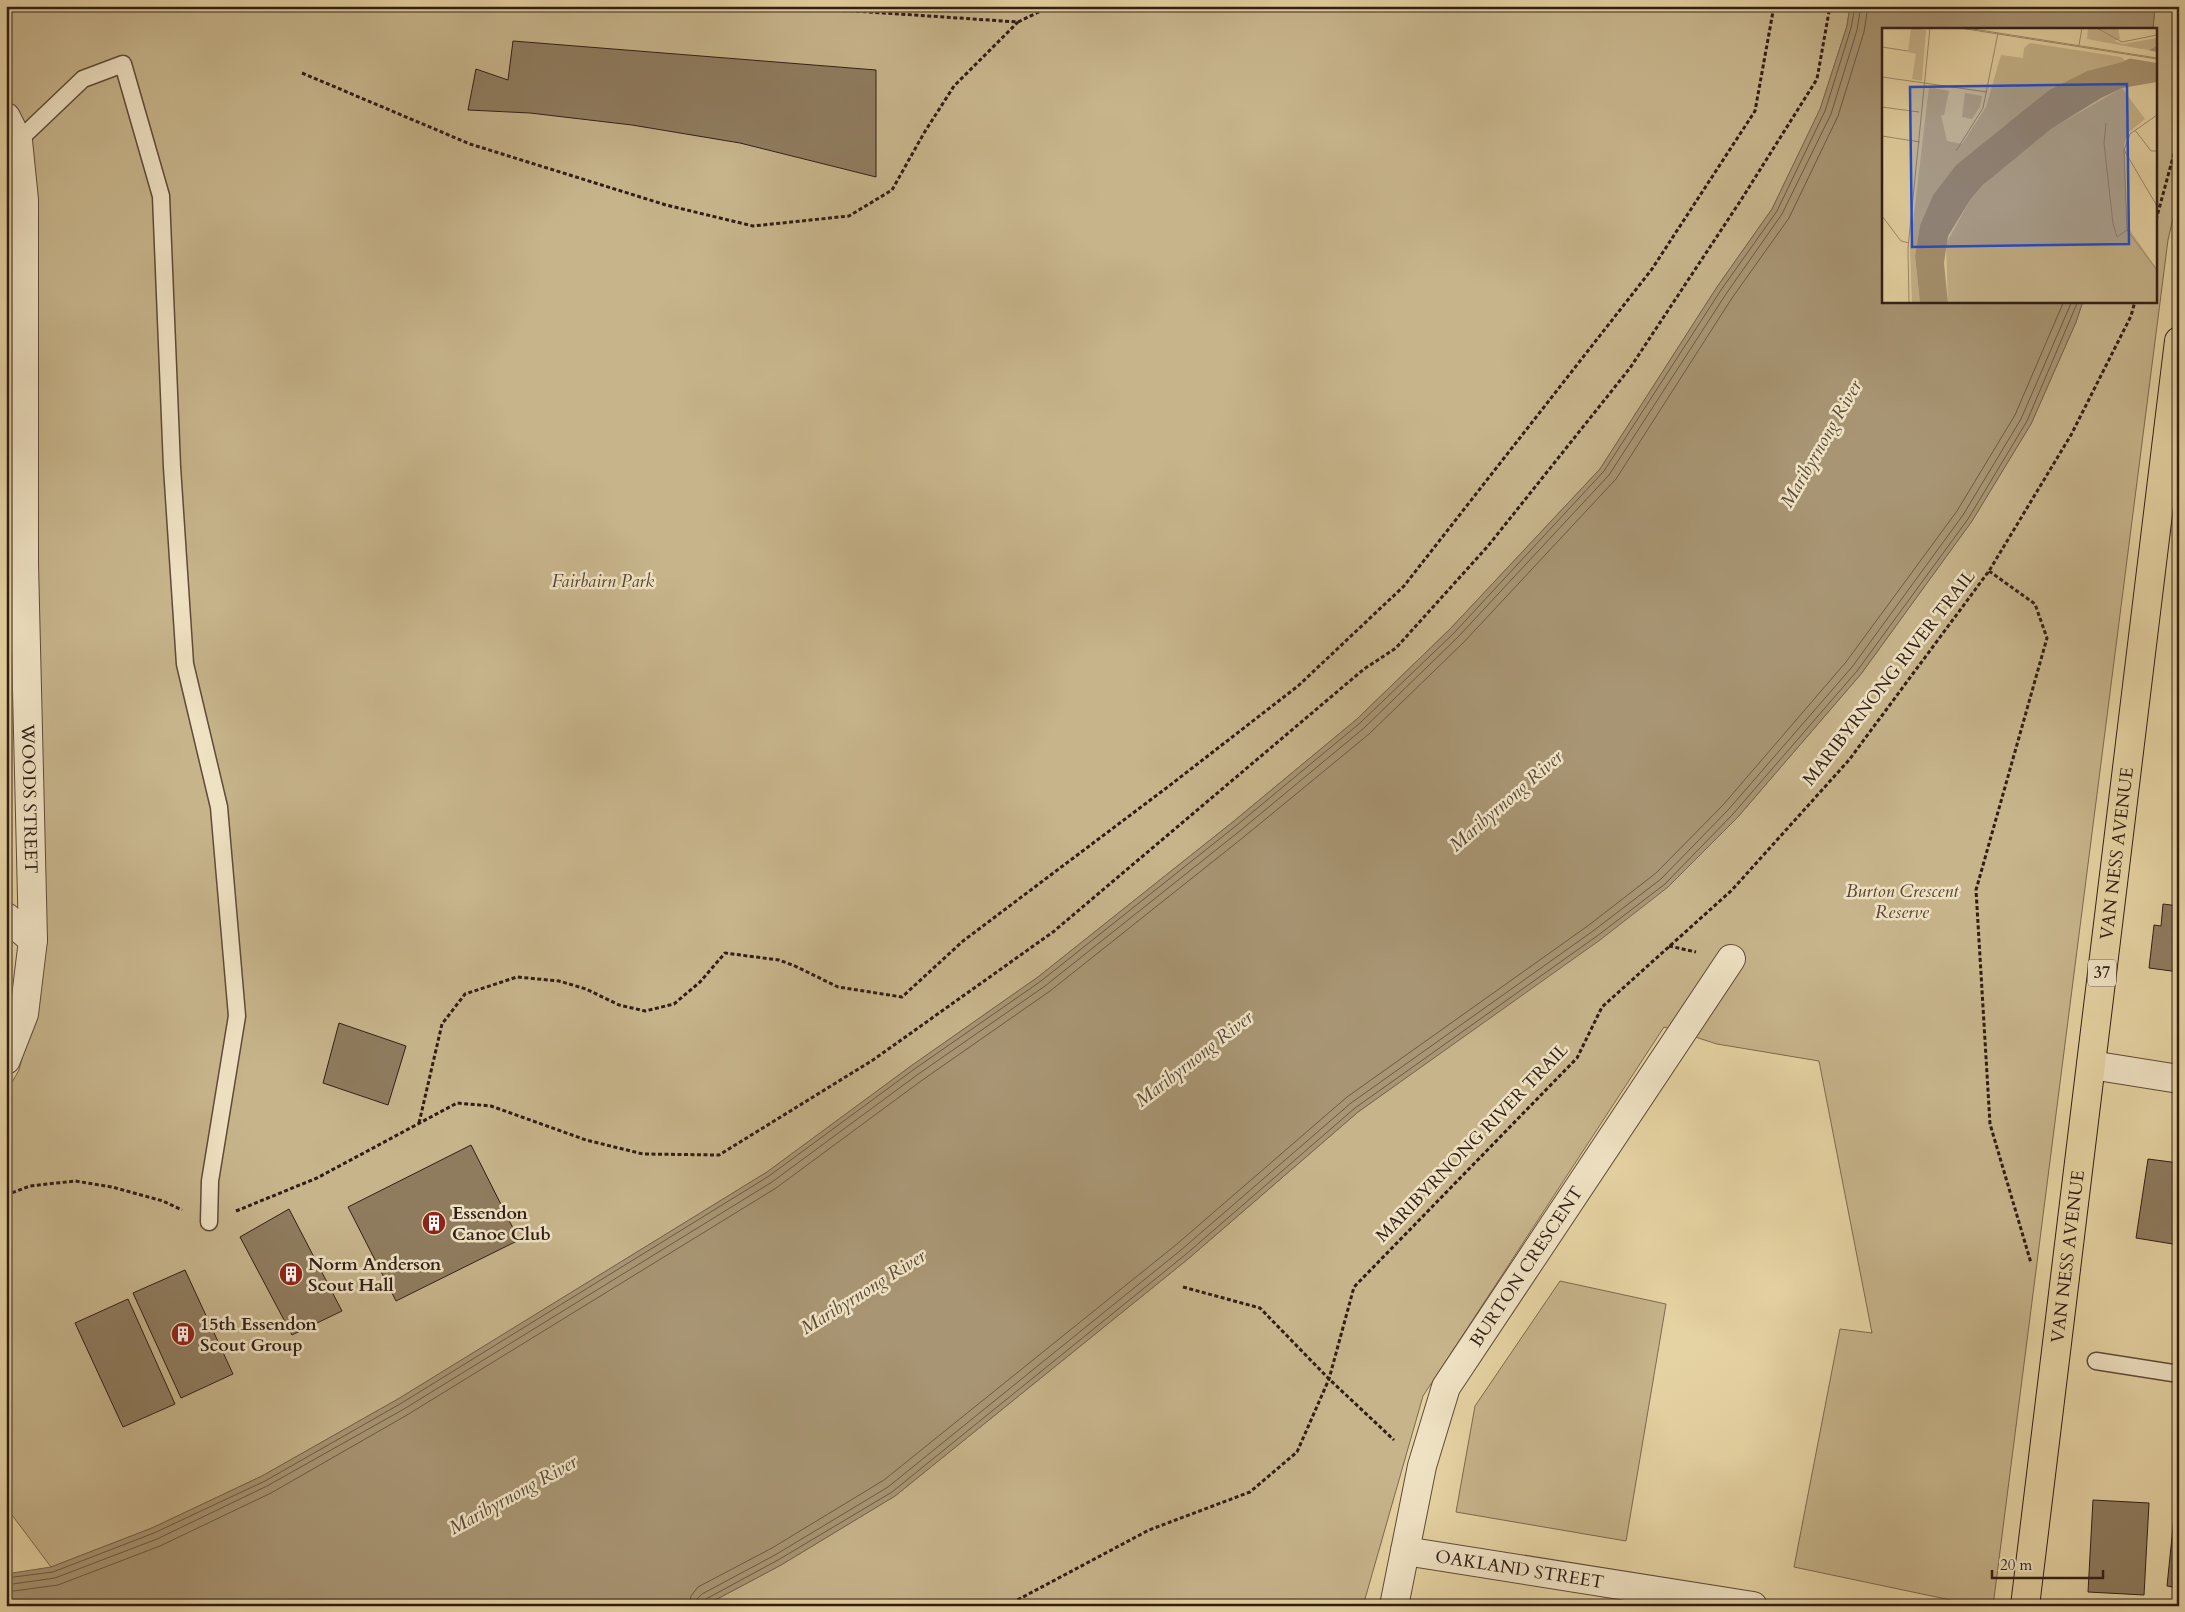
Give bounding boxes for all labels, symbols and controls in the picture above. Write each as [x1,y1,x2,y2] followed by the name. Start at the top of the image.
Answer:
[1882,28,2158,302] inset map
[1774,375,1868,513] water label: Maribyrnong River
[1797,565,1981,791] street label: MARIBYRNONG RIVER TRAIL
[552,569,654,594] park label: Fairbairn Park
[15,723,44,874] street label: WOODS STREET
[1443,744,1569,858] water label: Maribyrnong River
[2094,766,2140,941] street label: VAN NESS AVENUE
[1846,879,1959,925] park label: Burton Crescent Reserve
[2088,960,2116,986] road number: 37
[1130,1004,1259,1113] water label: Maribyrnong River
[1370,1038,1574,1248] street label: MARIBYRNONG RIVER TRAIL
[2045,1169,2090,1344] street label: VAN NESS AVENUE
[1464,1181,1589,1352] street label: BURTON CRESCENT
[452,1201,551,1247] place label: Essendon Canoe Club
[421,1210,447,1236] building icon: Essendon Canoe Club
[795,1243,931,1341] water label: Maribyrnong River
[308,1252,442,1298] place label: Norm Anderson Scout Hall
[278,1261,304,1287] building icon: Norm Anderson Scout Hall
[200,1312,317,1358] place label: 15th Essendon Scout Group
[170,1321,196,1347] building icon: 15th Essendon Scout Group
[444,1449,583,1541] water label: Maribyrnong River
[1433,1543,1606,1595] street label: OAKLAND STREET
[1992,1547,2104,1579] scale bar
[2000,1555,2032,1575] text: 20 m

